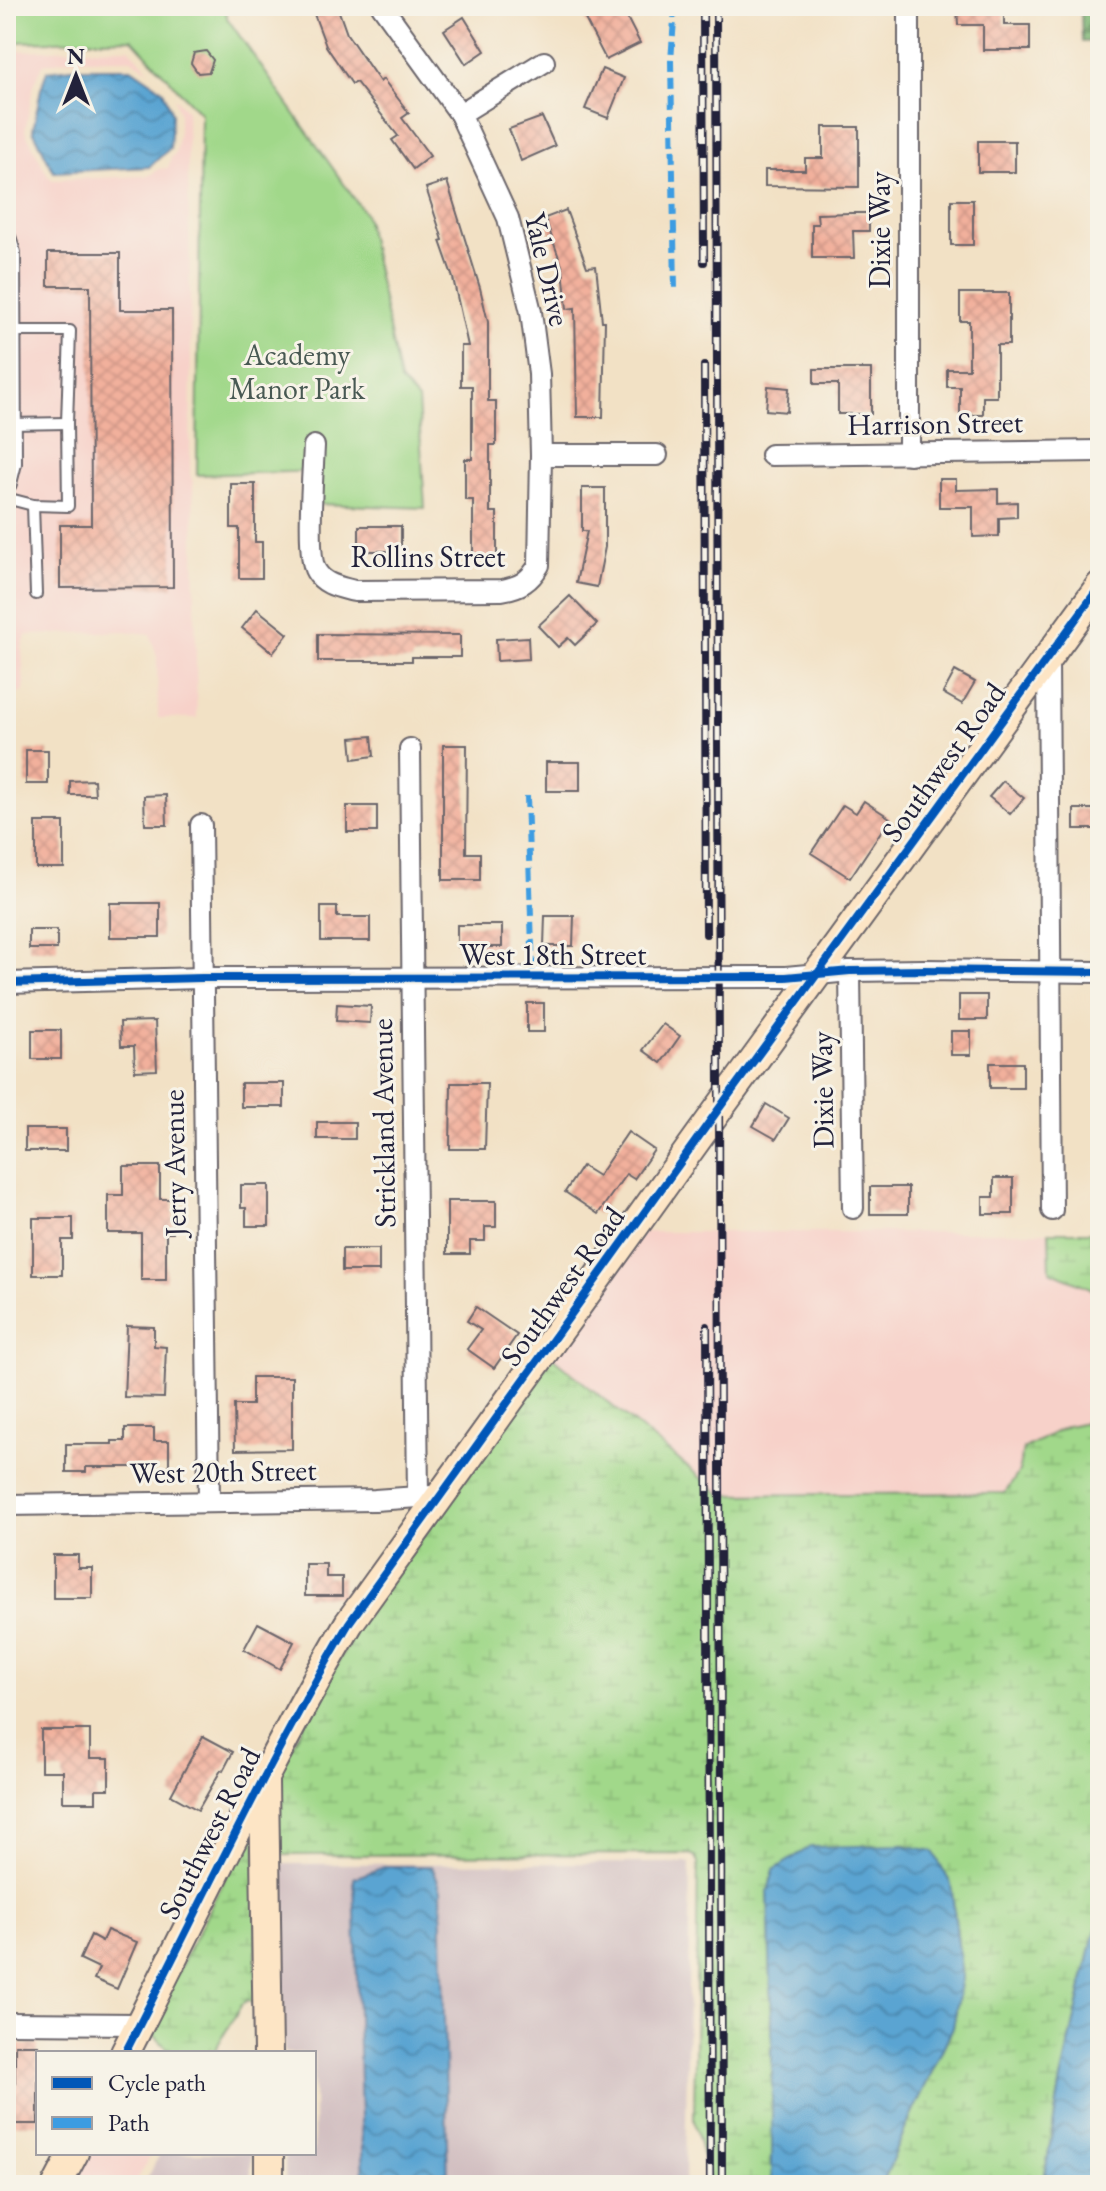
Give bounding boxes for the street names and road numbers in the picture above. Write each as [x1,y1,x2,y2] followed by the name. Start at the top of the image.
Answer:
[860,171,899,289] street label: Dixie Way
[516,208,580,330] street label: Yale Drive
[847,402,1024,444] street label: Harrison Street
[351,537,506,576] street label: Rollins Street
[872,674,1015,850] street label: Southwest Road
[460,935,647,974] street label: West 18th Street
[362,1018,404,1228] street label: Strickland Avenue
[801,1030,843,1149] street label: Dixie Way
[153,1089,195,1240] street label: Jerry Avenue
[491,1198,634,1374] street label: Southwest Road
[129,1450,317,1492] street label: West 20th Street
[149,1740,269,1926] street label: Southwest Road

